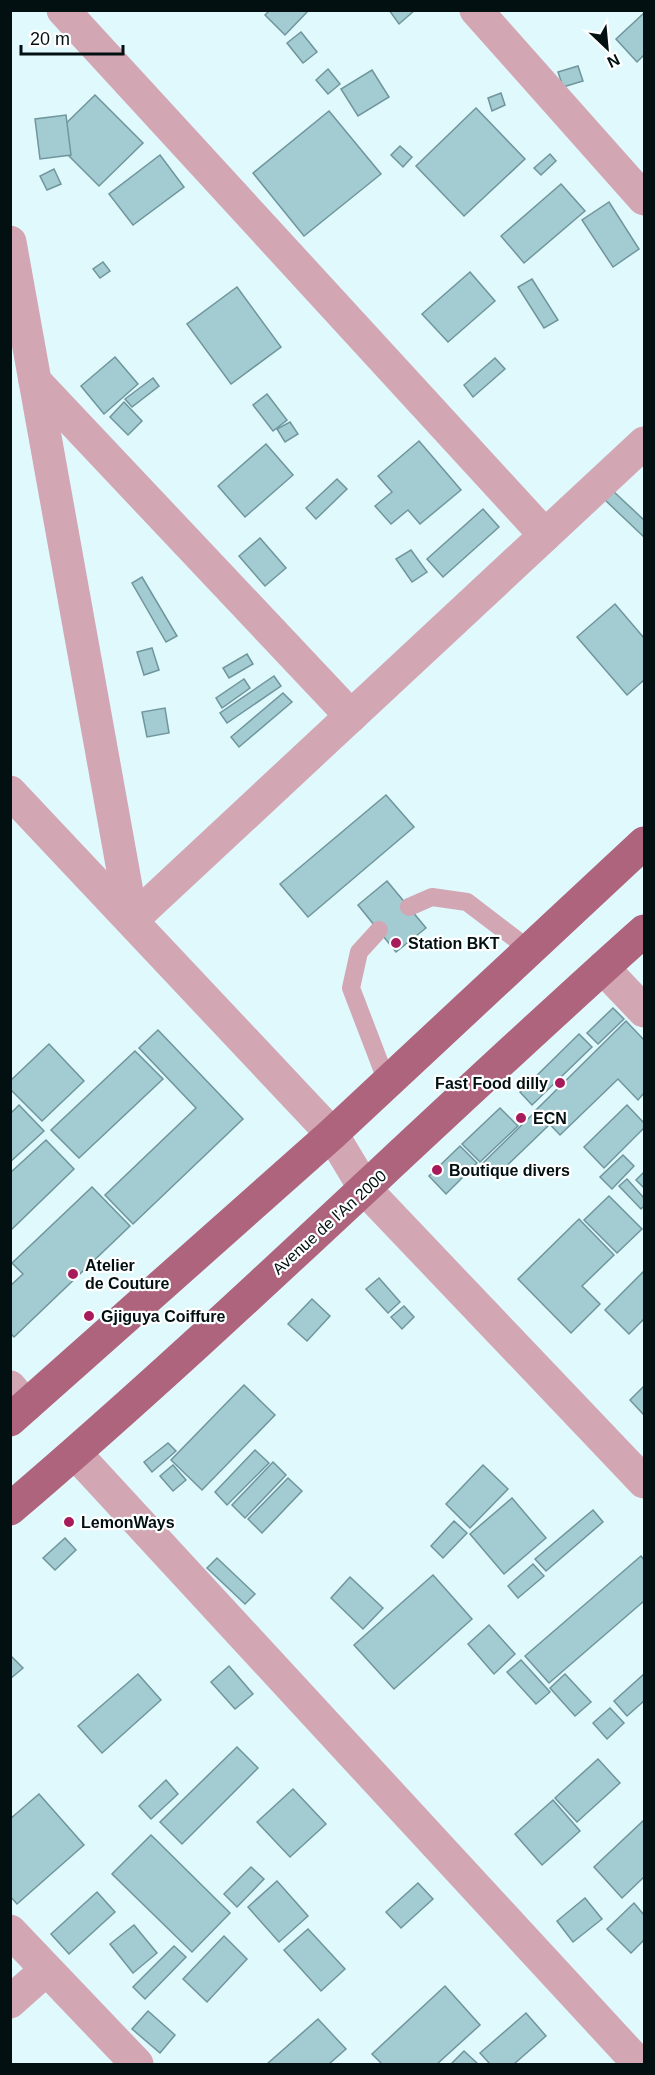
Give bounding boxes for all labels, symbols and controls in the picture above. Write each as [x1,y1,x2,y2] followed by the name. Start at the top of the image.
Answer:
[21,18,123,56] scale bar
[577,18,637,78] north arrow
[30,29,70,49] text: 20 m
[604,51,622,71] text: N
[408,935,500,952] place label: Station BKT
[389,936,403,950] marker: Station BKT
[435,1075,548,1092] place label: Fast Food dilly
[553,1076,567,1090] marker: Fast Food dilly
[533,1110,567,1127] place label: ECN
[514,1111,528,1125] marker: ECN
[449,1162,570,1179] place label: Boutique divers
[430,1163,444,1177] marker: Boutique divers
[269,1167,390,1278] street label: Avenue de l'An 2000
[85,1257,170,1292] place label: Atelier de Couture
[66,1267,80,1281] marker: Atelier de Couture
[101,1308,226,1325] place label: Gjiguya Coiffure
[82,1309,96,1323] marker: Gjiguya Coiffure
[81,1514,175,1531] place label: LemonWays
[62,1515,76,1529] marker: LemonWays

